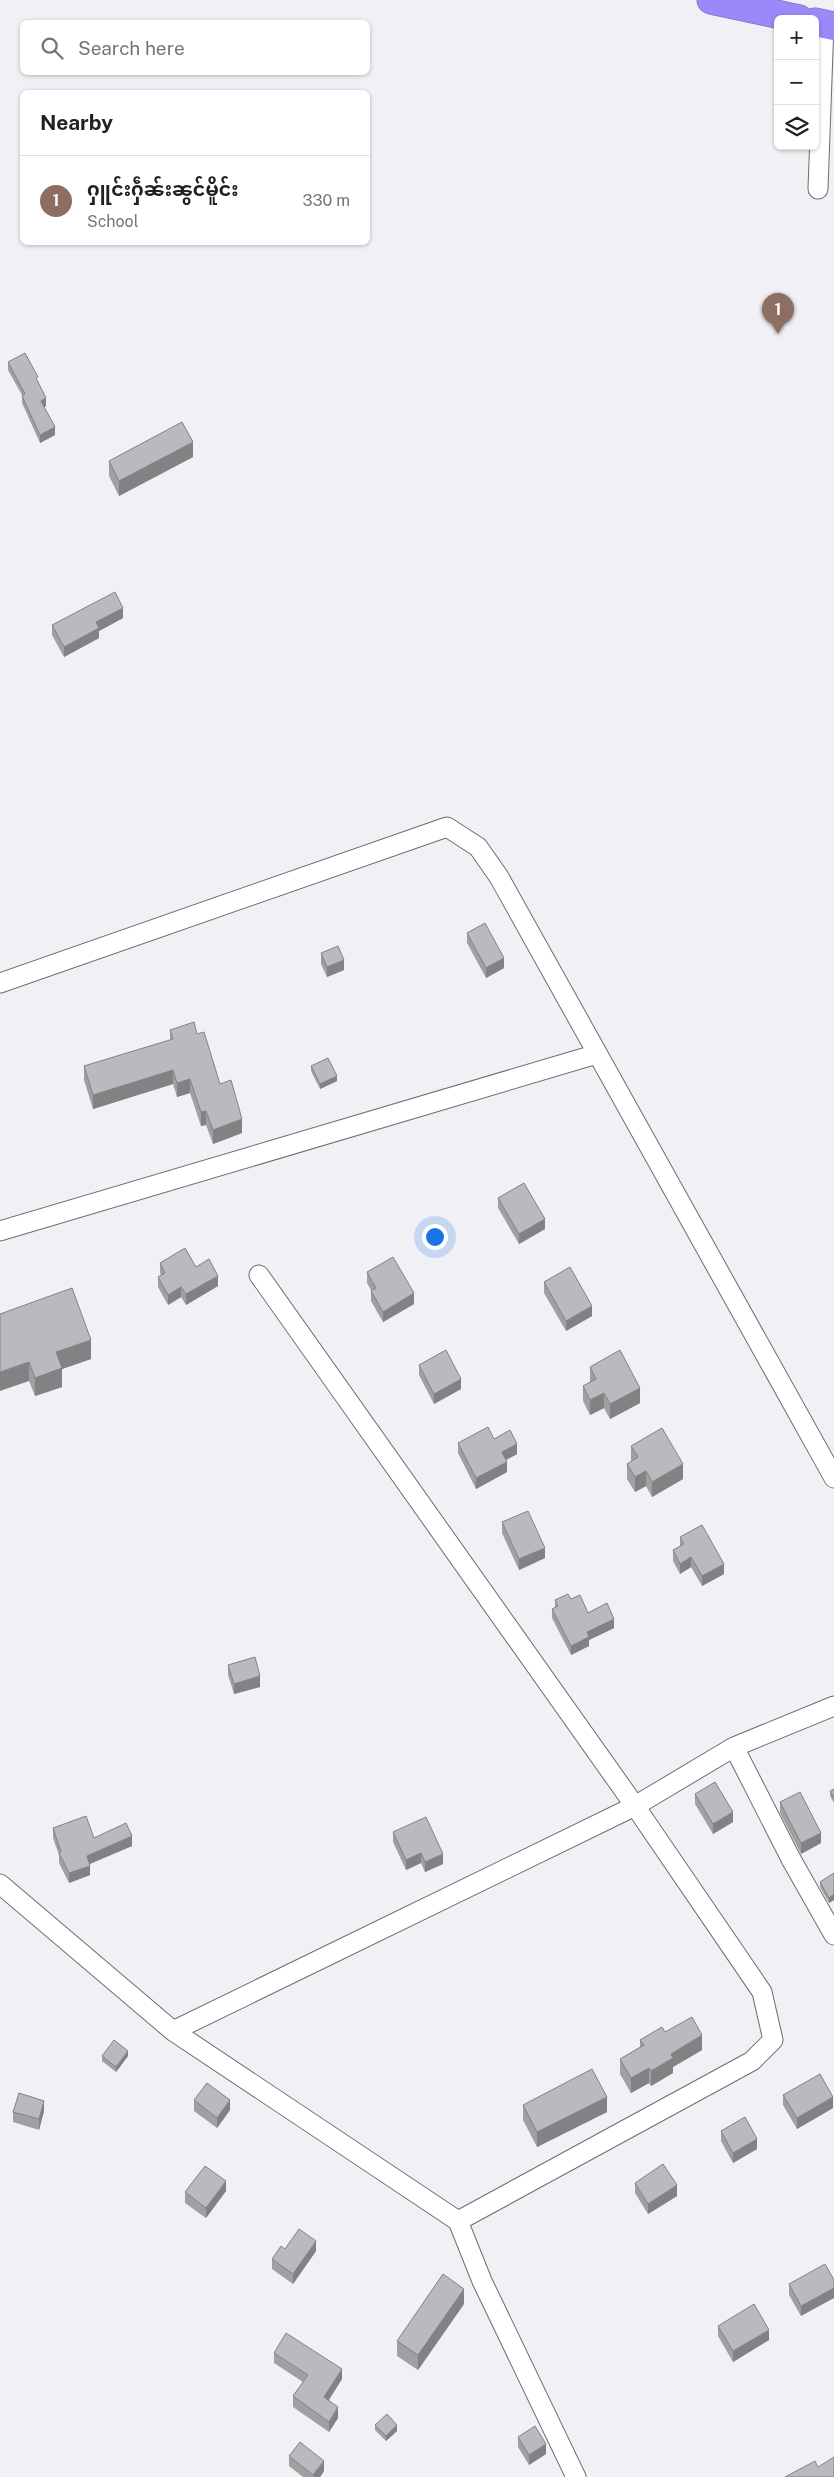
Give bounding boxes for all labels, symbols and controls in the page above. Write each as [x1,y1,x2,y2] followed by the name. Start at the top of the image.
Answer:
[774,15,819,150] map controls
[774,15,819,60] button: +
[20,20,370,75] search box
[38,34,66,62] icon: search
[78,37,185,59] text: Search here
[774,60,819,105] button: −
[774,105,819,150] button: layers
[40,110,113,135] text: Nearby
[87,178,239,200] text: ႁူင်းႁဵၼ်းၼွင်မိူင်း
[53,191,59,210] text: 1
[303,191,350,210] text: 330 m
[87,212,138,231] text: School
[762,293,794,334] pin: 1
[422,1224,448,1250] your location

